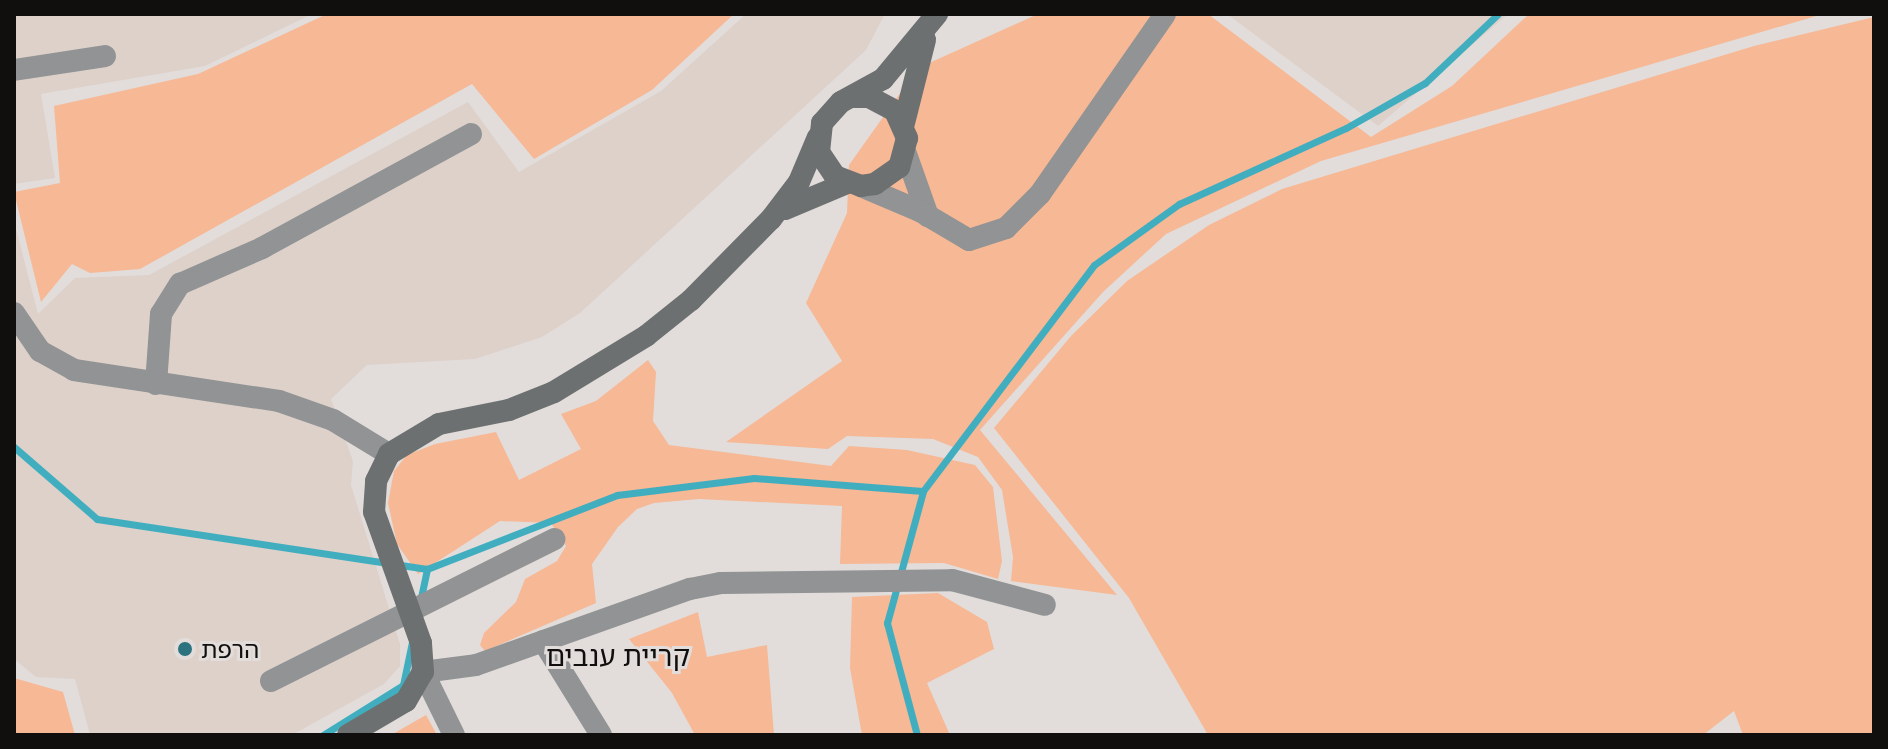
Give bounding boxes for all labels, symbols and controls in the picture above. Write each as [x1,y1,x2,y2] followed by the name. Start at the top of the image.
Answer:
[201,635,259,663] place label: הרפת
[546,639,690,673] district label: קריית ענבים
[176,640,194,658] marker: הרפת

